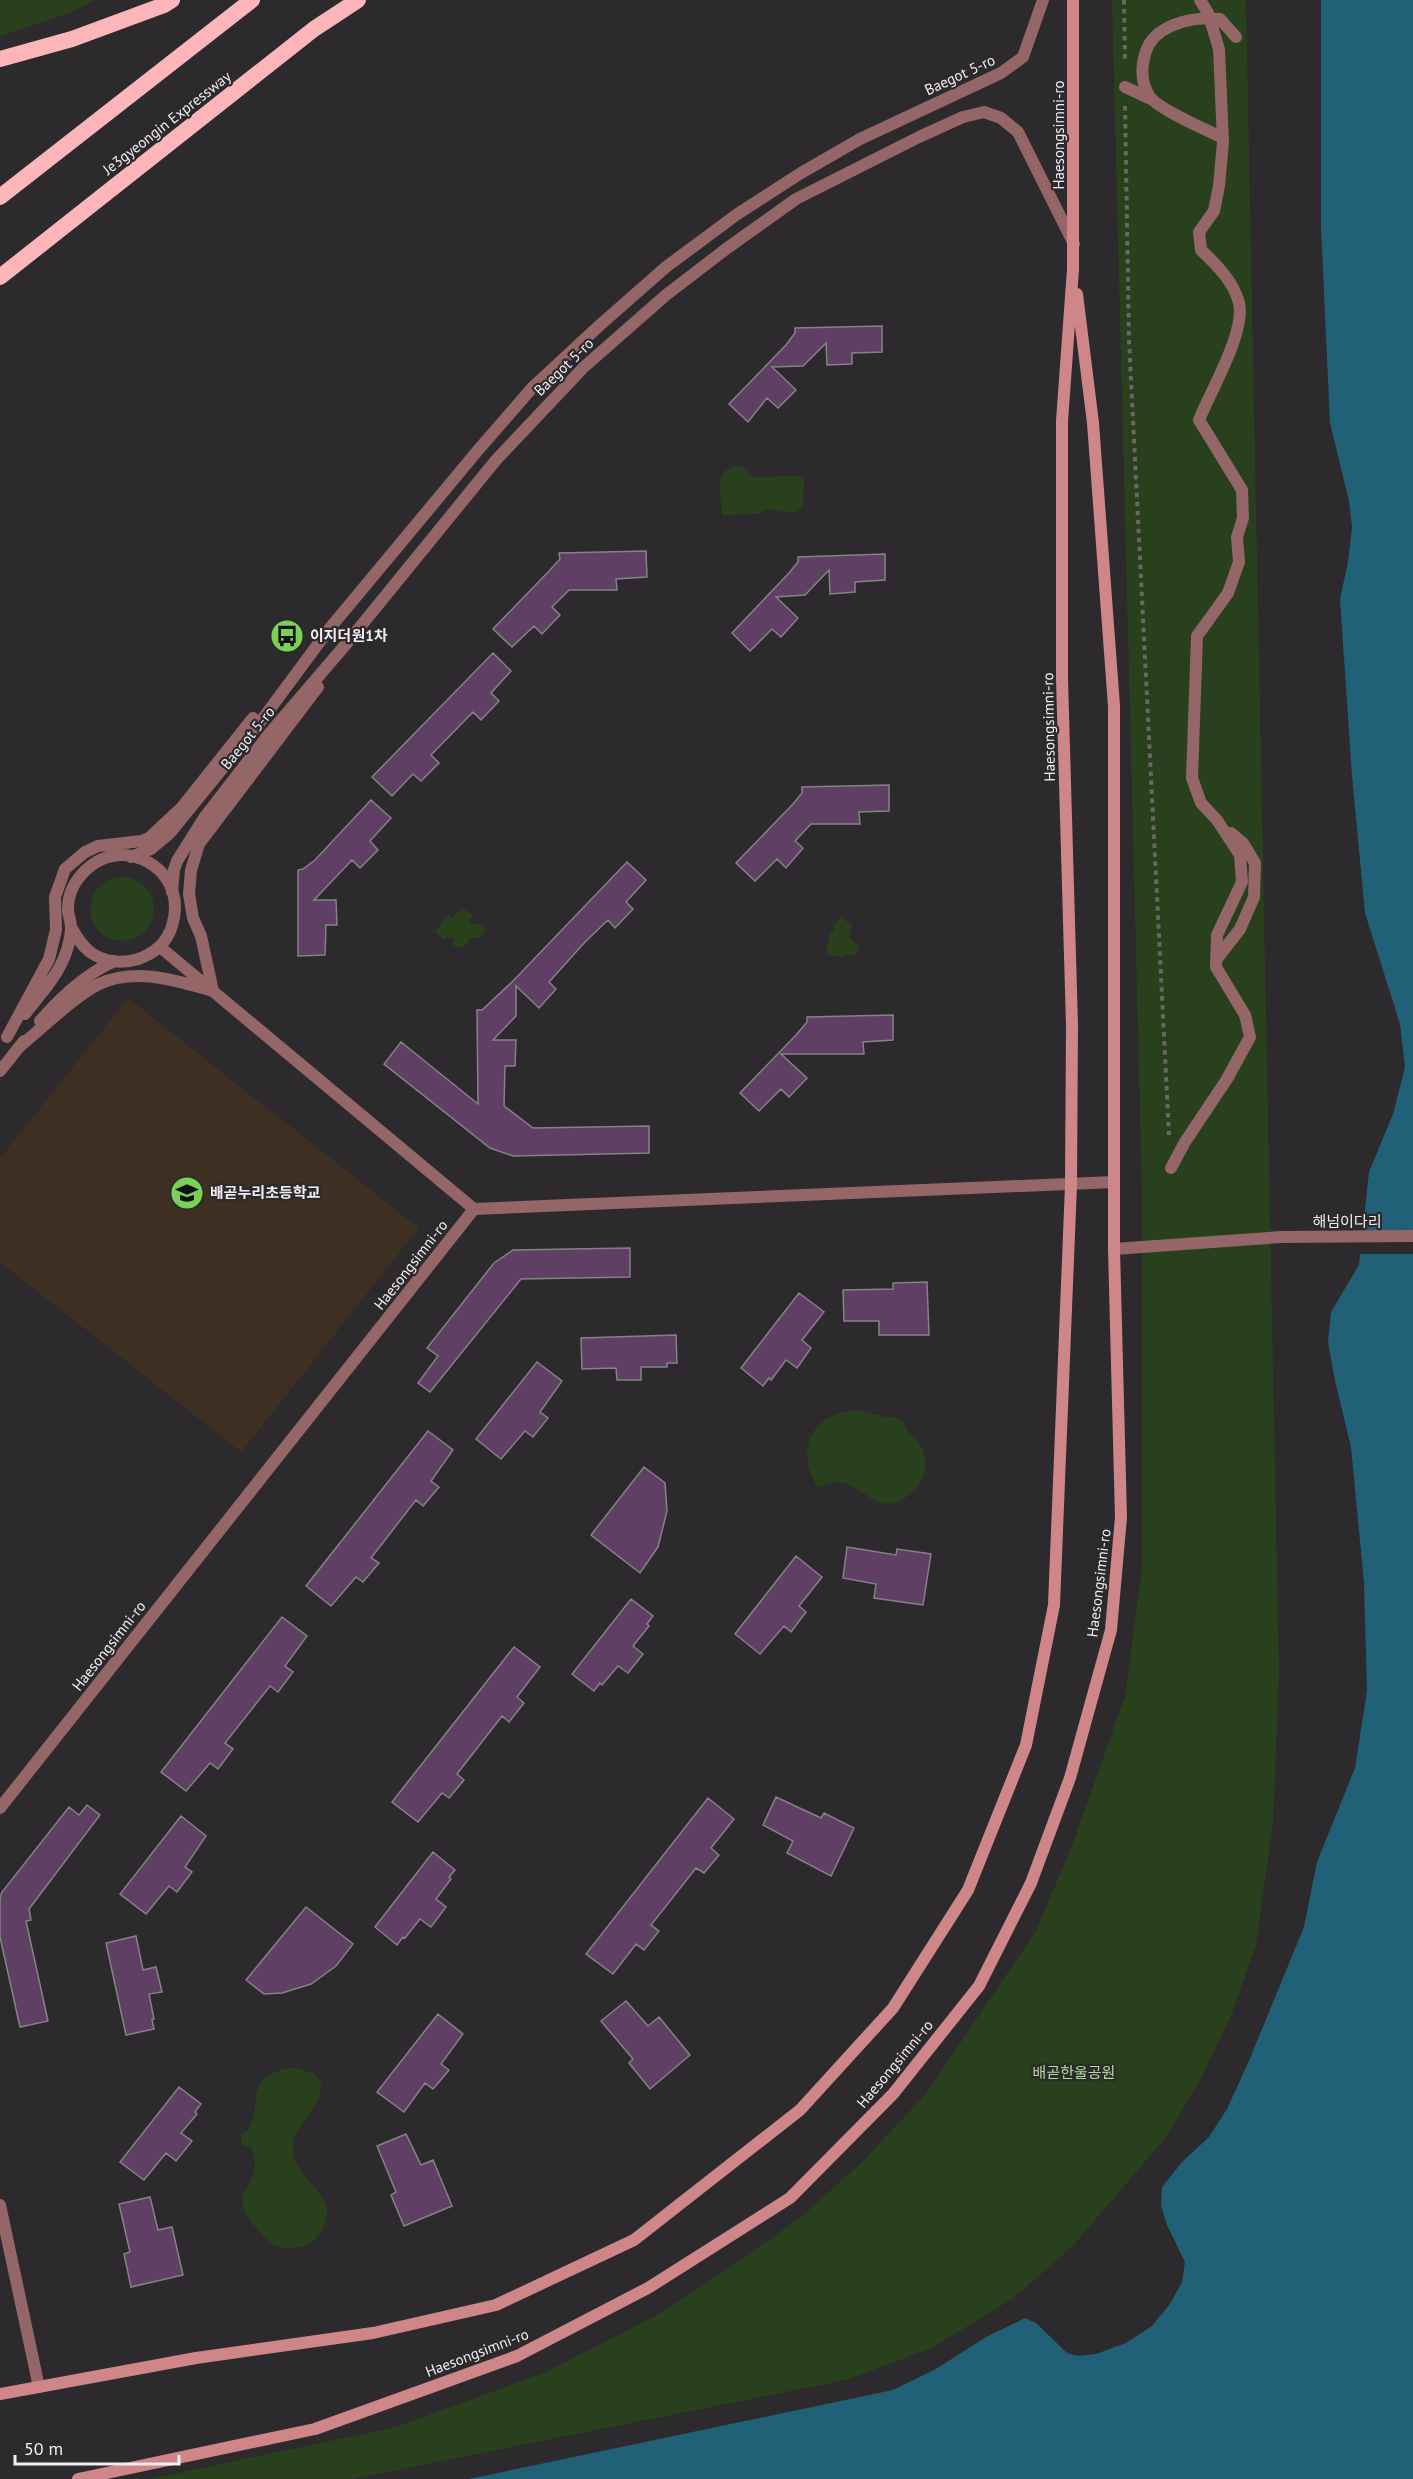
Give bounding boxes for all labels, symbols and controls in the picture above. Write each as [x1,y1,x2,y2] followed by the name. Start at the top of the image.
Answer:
[922,50,998,99] street label: Baegot 5-ro
[98,67,235,179] street label: Je3gyeongin Expressway
[1049,80,1068,190] street label: Haesongsimni-ro
[530,334,597,400] street label: Baegot 5-ro
[269,618,305,654] bus stop icon: 이지더원1차
[310,626,388,645] place label: 이지더원1차
[1038,672,1059,782] street label: Haesongsimni-ro
[216,702,279,773] street label: Baegot 5-ro
[169,1175,205,1211] school or university icon: 배곧누리초등학교
[210,1183,321,1202] place label: 배곧누리초등학교
[1312,1212,1382,1231] street label: 해넘이다리
[370,1216,452,1314] street label: Haesongsimni-ro
[1082,1528,1115,1638] street label: Haesongsimni-ro
[68,1597,150,1695] street label: Haesongsimni-ro
[852,2016,937,2112] street label: Haesongsimni-ro
[1033,2063,1115,2082] park label: 배곧한울공원
[423,2324,531,2381] street label: Haesongsimni-ro
[15,2428,178,2466] scale bar
[24,2437,63,2460] text: 50 m

